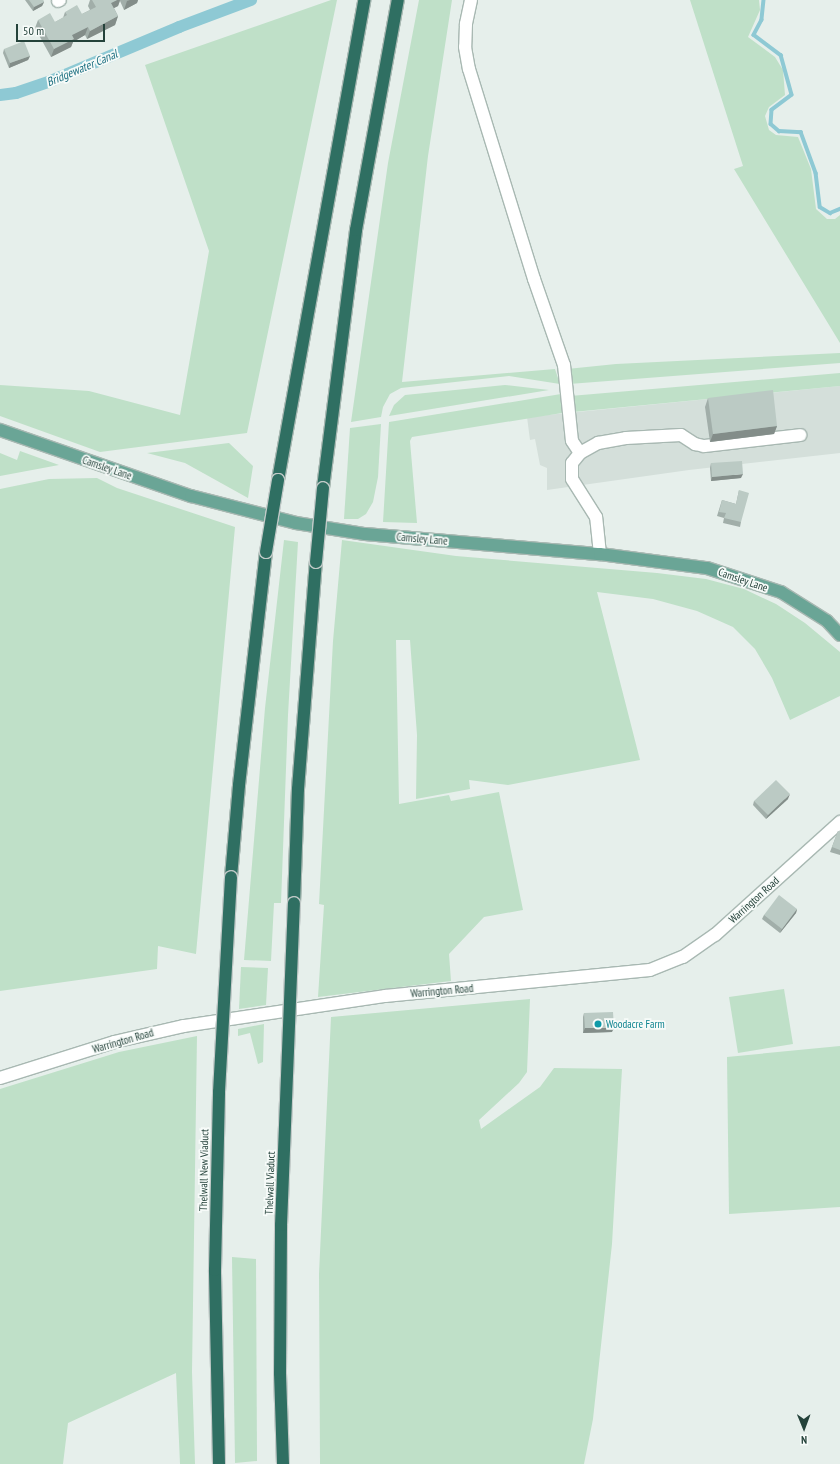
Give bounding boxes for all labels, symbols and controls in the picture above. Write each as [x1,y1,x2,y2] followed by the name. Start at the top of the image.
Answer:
[18,16,107,42] scale bar
[23,23,44,38] text: 50 m
[44,47,120,89] water label: Bridgewater Canal
[80,453,134,483] street label: Camsley Lane
[396,530,448,548] street label: Camsley Lane
[716,565,770,595] street label: Camsley Lane
[726,874,782,926] street label: Warrington Road
[410,982,474,1000] street label: Warrington Road
[606,1017,665,1031] place label: Woodacre Farm
[593,1019,603,1029] marker: Woodacre Farm
[91,1026,155,1056] street label: Warrington Road
[197,1129,211,1211] street label: Thelwall New Viaduct
[262,1151,278,1215] street label: Thelwall Viaduct
[784,1408,824,1448] north arrow
[801,1433,807,1447] text: N

